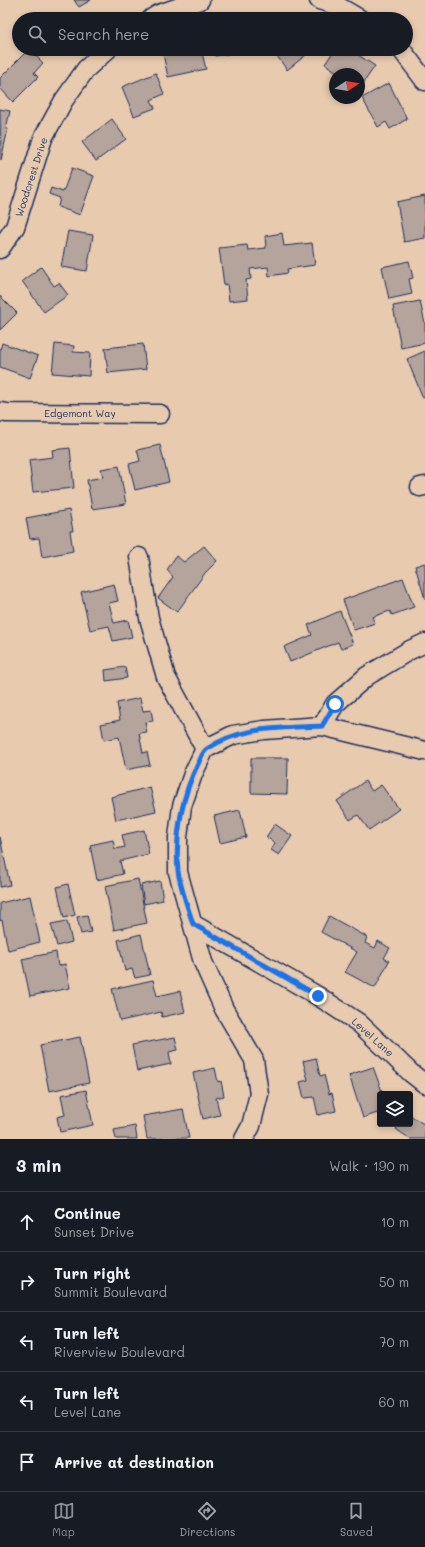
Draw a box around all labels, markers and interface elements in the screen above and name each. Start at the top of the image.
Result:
search box [12,12,413,56]
icon: search [26,23,48,45]
text: Search here [58,24,149,44]
north arrow [329,68,365,104]
street label: Woodcrest Drive [12,135,50,219]
street label: Edgemont Way [44,406,116,420]
route start [326,695,344,713]
route end [309,987,327,1005]
street label: Level Lane [349,1014,397,1060]
map controls [377,1091,413,1127]
button: layers [377,1091,413,1127]
text: 3 min [16,1154,61,1176]
text: Walk · 190 m [329,1157,409,1174]
text: Continue [54,1203,121,1223]
icon: ahead [16,1211,38,1233]
text: 10 m [381,1213,409,1230]
text: Sunset Drive [54,1223,134,1240]
text: Turn right [54,1263,131,1283]
icon: right [16,1271,38,1293]
text: 50 m [379,1273,409,1290]
text: Summit Boulevard [54,1283,167,1300]
text: Turn left [54,1323,119,1343]
icon: left [16,1331,38,1353]
text: 70 m [379,1333,409,1350]
text: Riverview Boulevard [54,1343,185,1360]
text: Turn left [54,1383,119,1403]
icon: left [16,1391,38,1413]
text: 60 m [379,1393,409,1410]
text: Level Lane [54,1403,121,1420]
icon: arrive [16,1451,38,1473]
text: Arrive at destination [54,1452,214,1472]
tab: Map [52,1500,75,1539]
tab: Directions [179,1500,235,1539]
tab: Saved [340,1500,373,1539]

